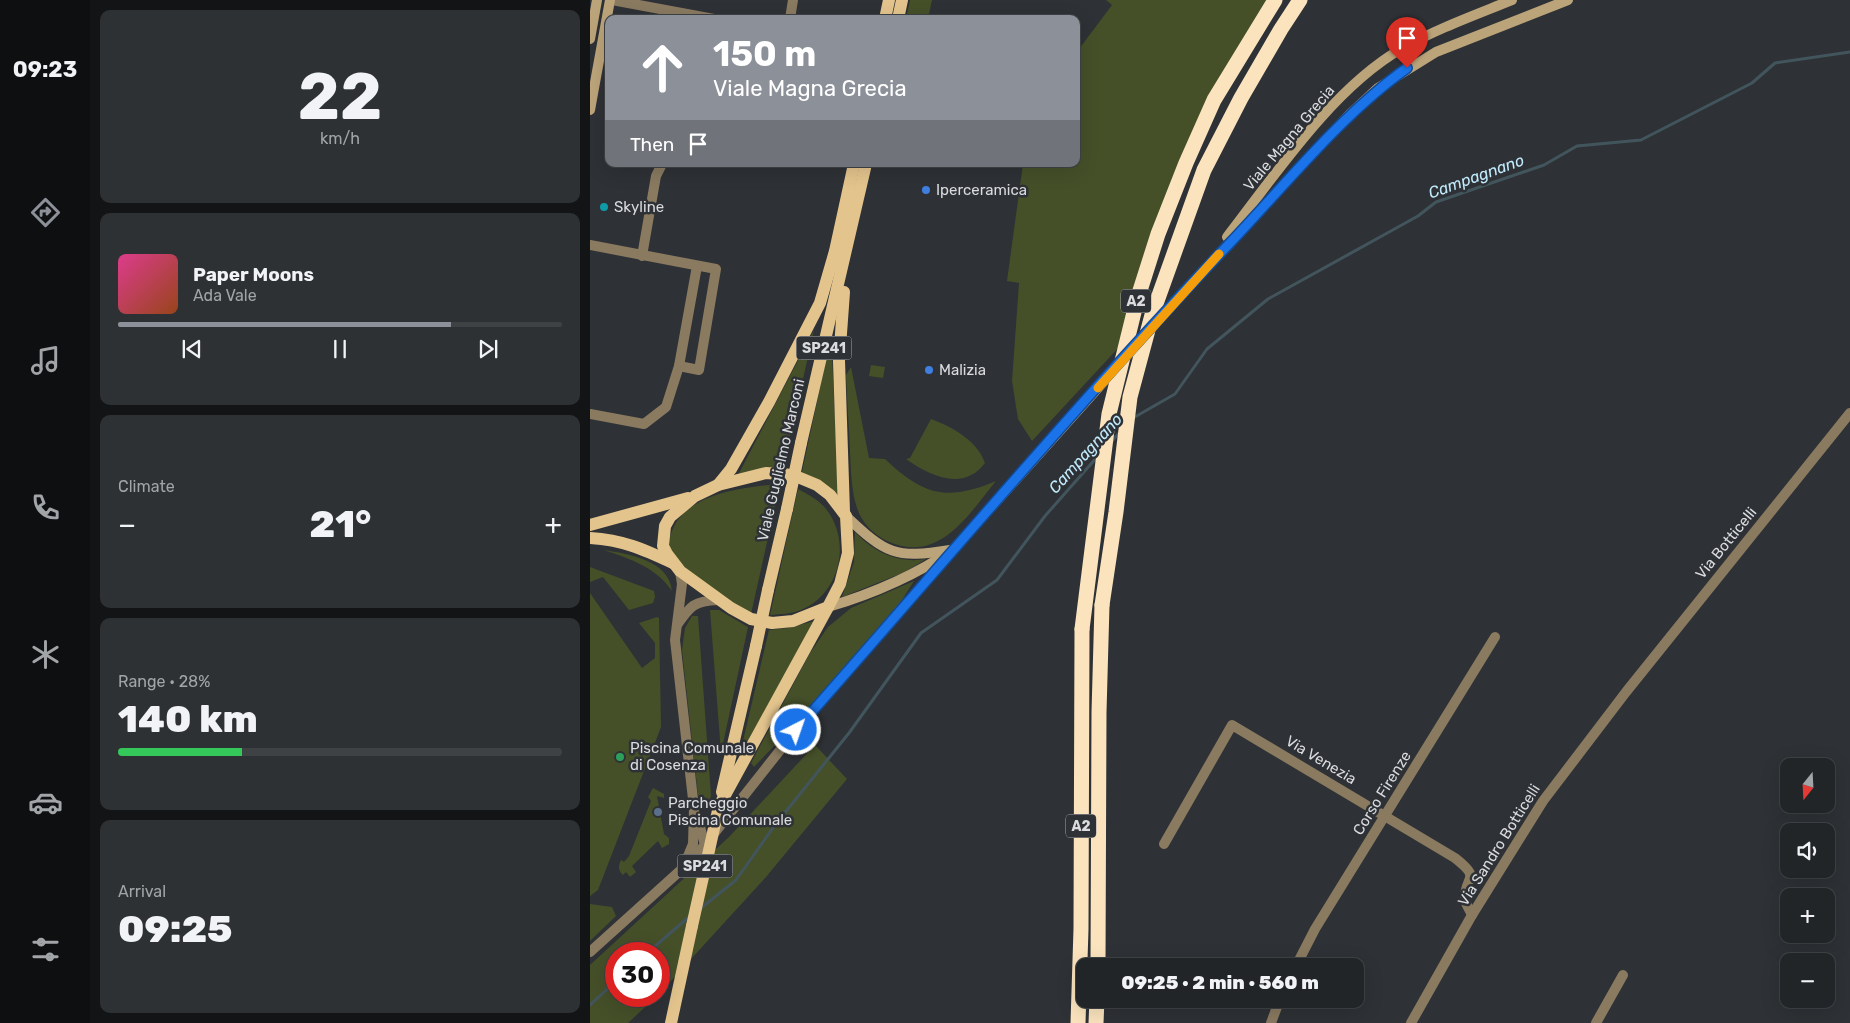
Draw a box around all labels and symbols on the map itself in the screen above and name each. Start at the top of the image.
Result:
pin [1386,17,1428,68]
street label: Viale Magna Grecia [1240,82,1338,194]
water label: Campagnano [1426,150,1527,203]
place label: Iperceramica [936,181,1027,199]
marker: Iperceramica [920,184,932,196]
place label: Skyline [614,198,664,216]
marker: Skyline [598,201,610,213]
road number: A2 [1121,290,1151,312]
road number: SP241 [796,336,852,359]
place label: Malizia [939,361,986,379]
marker: Malizia [923,364,935,376]
street label: Viale Guglielmo Marconi [754,377,808,543]
water label: Campagnano [1045,410,1126,497]
street label: Via Botticelli [1692,504,1760,582]
position arrow [769,703,821,755]
street label: Via Venezia [1282,732,1360,788]
place label: Piscina Comunale di Cosenza [630,739,754,774]
street label: Corso Firenze [1349,748,1415,838]
marker: Piscina Comunale di Cosenza [614,751,626,763]
north arrow [1780,758,1835,812]
street label: Via Sandro Botticelli [1454,781,1544,909]
place label: Parcheggio Piscina Comunale [668,794,792,829]
marker: Parcheggio Piscina Comunale [652,806,664,818]
road number: A2 [1066,814,1096,838]
road number: SP241 [678,854,732,878]
speed limit sign: 30 [605,942,670,1007]

